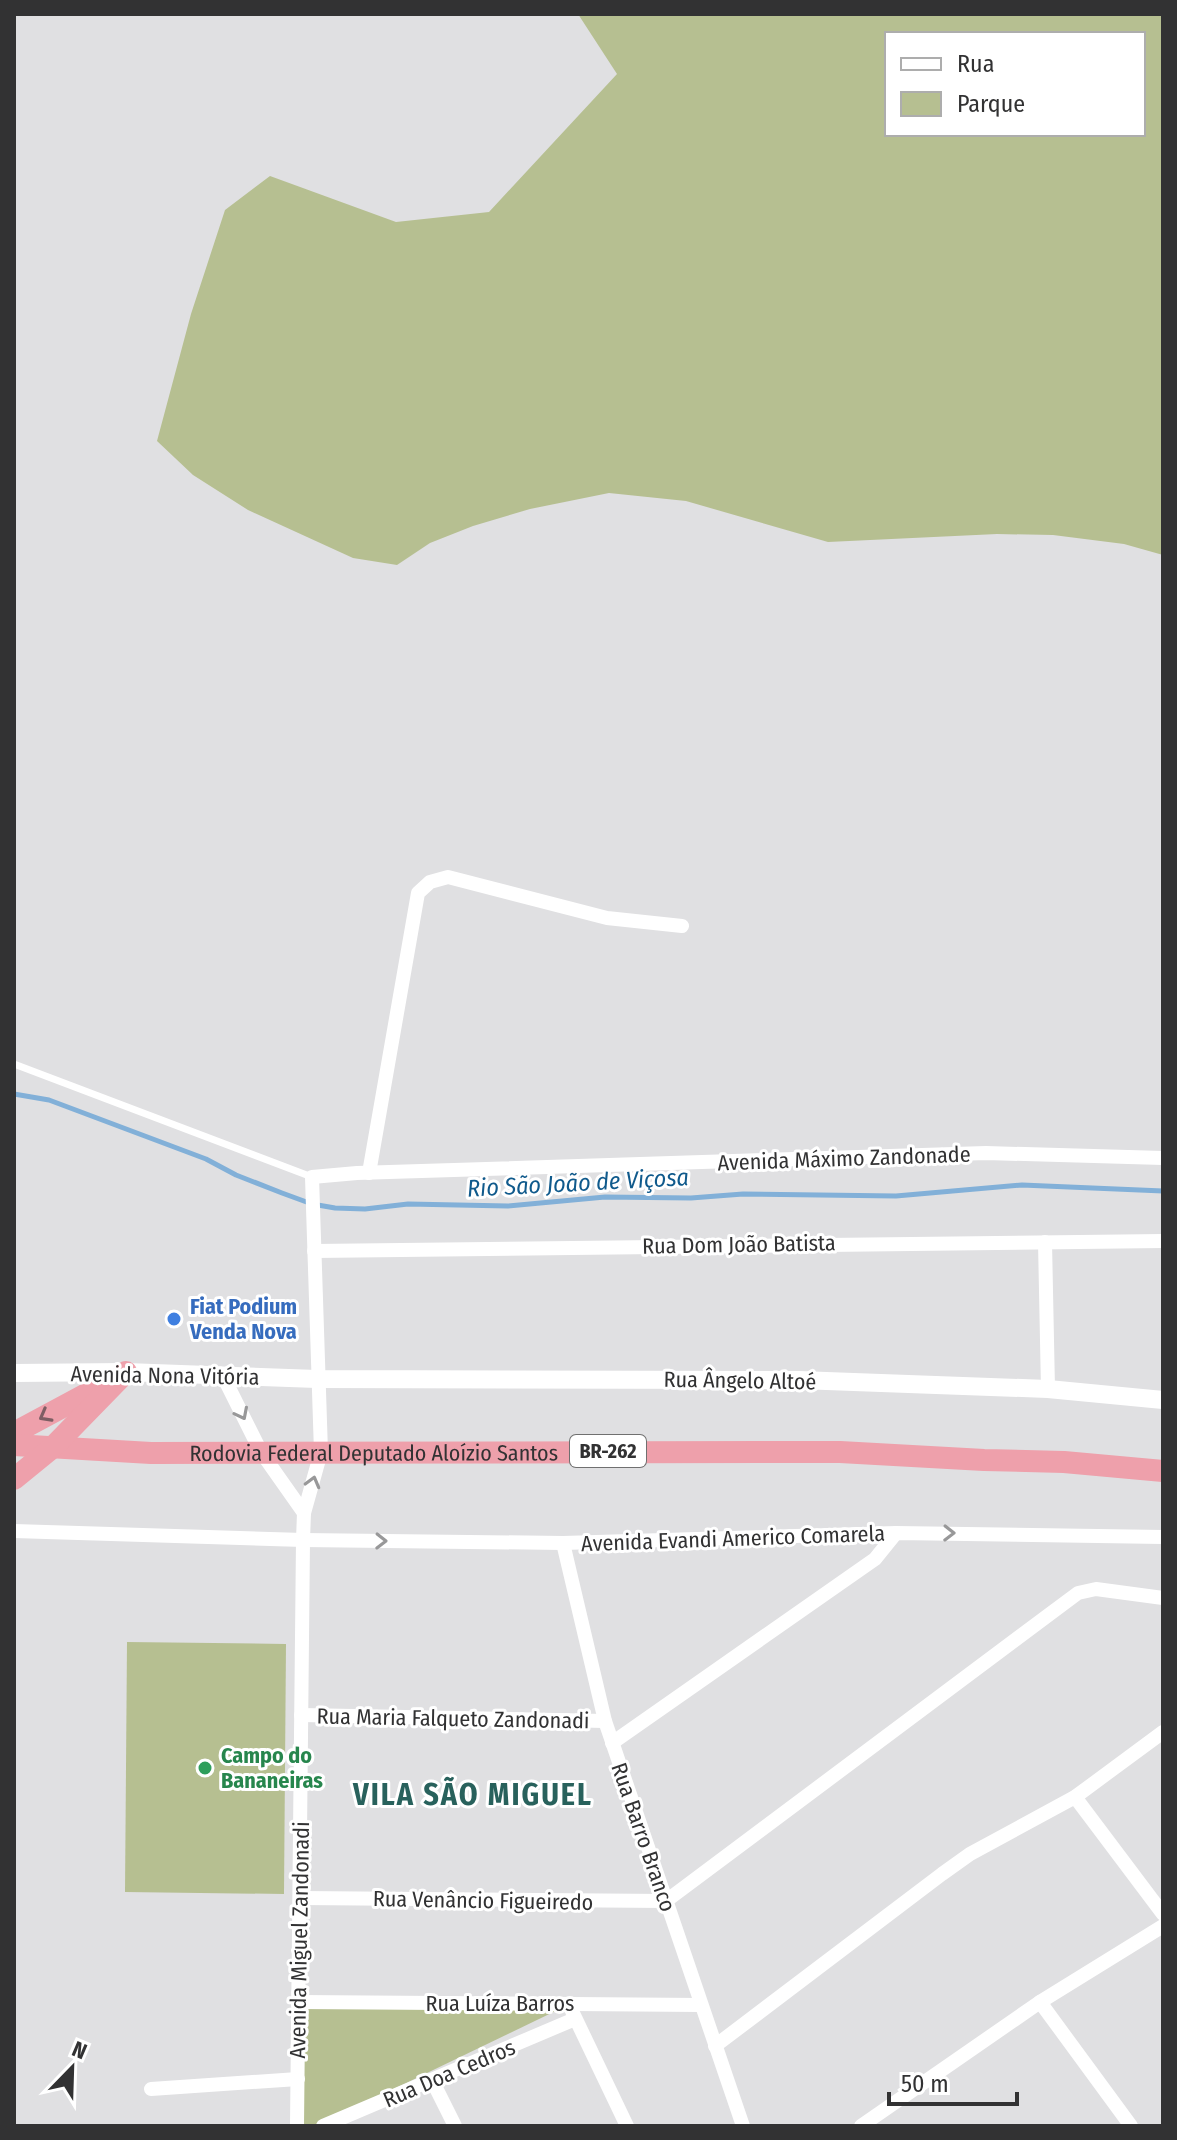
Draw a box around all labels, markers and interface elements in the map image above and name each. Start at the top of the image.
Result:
legend [885,32,1145,136]
text: Rua [957,50,994,78]
text: Parque [957,90,1025,118]
street label: Avenida Máximo Zandonade [717,1141,971,1176]
water label: Rio São João de Viçosa [466,1163,690,1203]
street label: Rua Dom João Batista [642,1229,836,1260]
place label: Fiat Podium Venda Nova [189,1293,297,1345]
marker: Fiat Podium Venda Nova [165,1310,183,1328]
street label: Avenida Nona Vitória [70,1360,260,1391]
street label: Rua Ângelo Altoé [663,1366,817,1395]
one-way arrow [40,1406,54,1422]
one-way arrow [232,1406,247,1421]
road number: BR-262 [570,1435,646,1467]
street label: Rodovia Federal Deputado Aloízio Santos [189,1439,558,1467]
one-way arrow [303,1476,320,1490]
street label: Avenida Evandi Americo Comarela [581,1520,885,1557]
one-way arrow [943,1525,956,1542]
one-way arrow [375,1532,388,1550]
street label: Rua Maria Falqueto Zandonadi [316,1703,590,1734]
place label: Campo do Bananeiras [221,1742,323,1794]
marker: Campo do Bananeiras [196,1759,214,1777]
street label: Rua Barro Branco [605,1759,682,1915]
district label: VILA SÃO MIGUEL [352,1776,593,1813]
street label: Avenida Miguel Zandonadi [284,1821,315,2059]
street label: Rua Venâncio Figueiredo [373,1885,593,1916]
street label: Rua Luíza Barros [426,1990,574,2017]
north arrow [32,2028,112,2108]
street label: Rua Doa Cedros [379,2033,519,2113]
text: N [68,2035,91,2065]
scale bar [889,2056,1017,2106]
text: 50 m [901,2070,949,2098]

